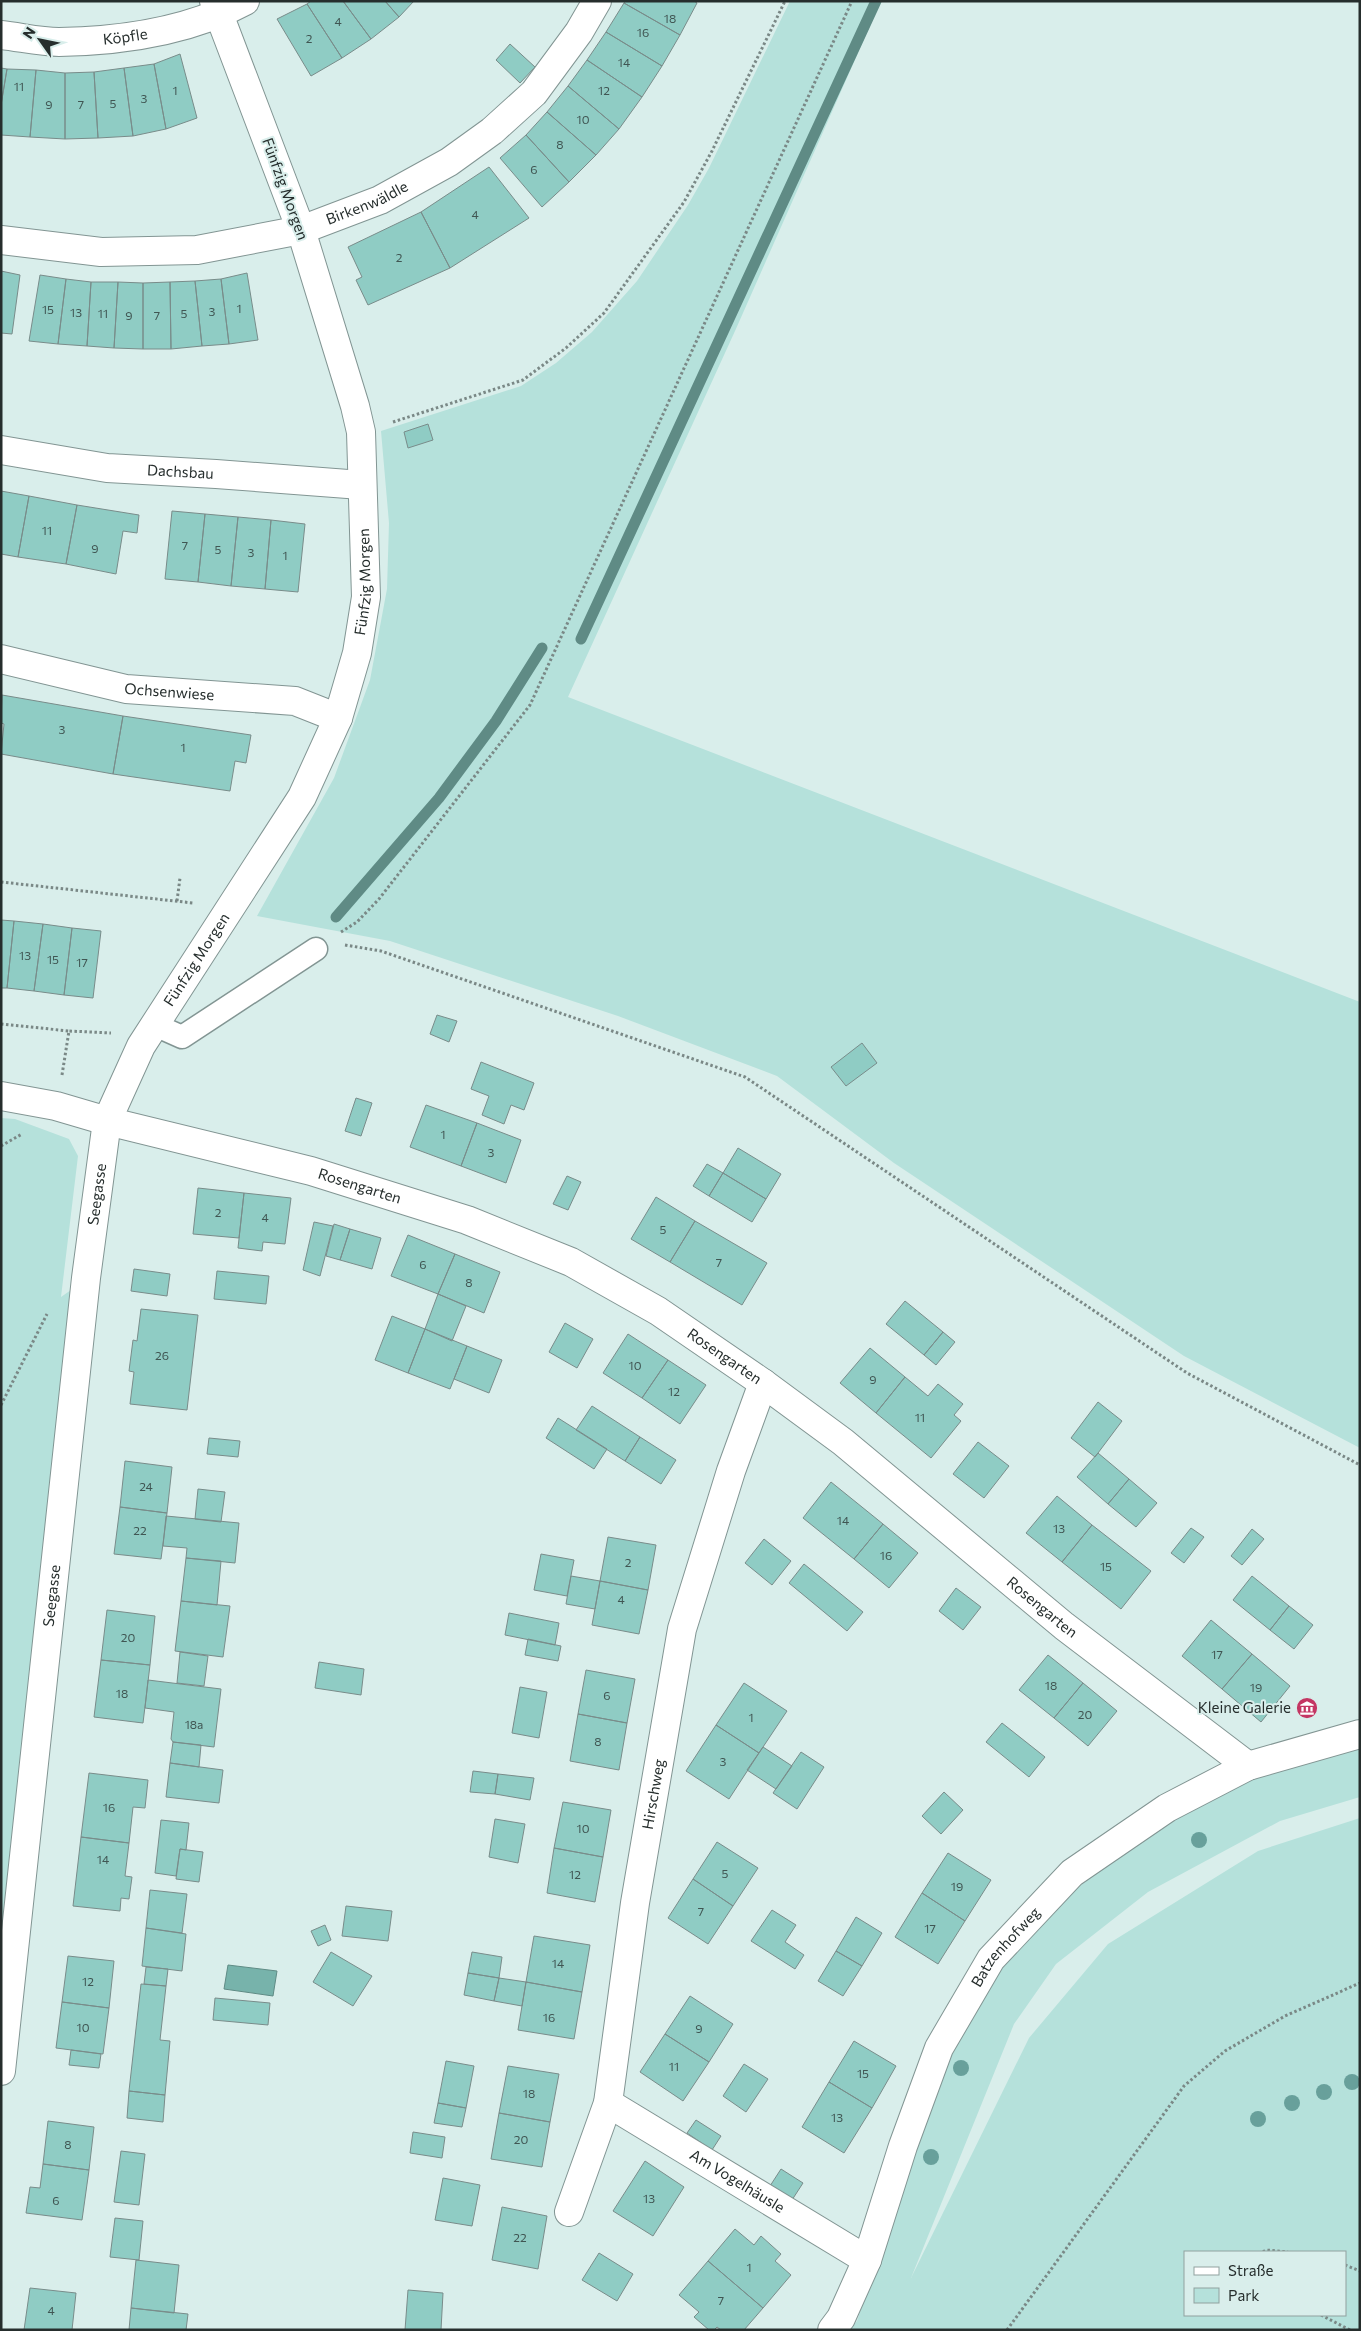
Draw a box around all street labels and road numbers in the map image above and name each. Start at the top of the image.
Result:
street label: Köpfle [102,24,149,48]
street label: Fünfzig Morgen [259,135,313,242]
street label: Birkenwäldle [323,176,411,228]
street label: Dachsbau [147,460,214,482]
street label: Fünfzig Morgen [350,528,374,637]
street label: Ochsenwiese [124,679,215,703]
street label: Fünfzig Morgen [159,909,233,1009]
street label: Seegasse [83,1162,109,1226]
street label: Rosengarten [316,1164,404,1207]
street label: Rosengarten [684,1324,765,1387]
street label: Seegasse [39,1564,63,1627]
street label: Rosengarten [1004,1572,1081,1641]
street label: Hirschweg [638,1757,668,1831]
street label: Batzenhofweg [967,1903,1043,1990]
street label: Am Vogelhäusle [687,2145,788,2216]

